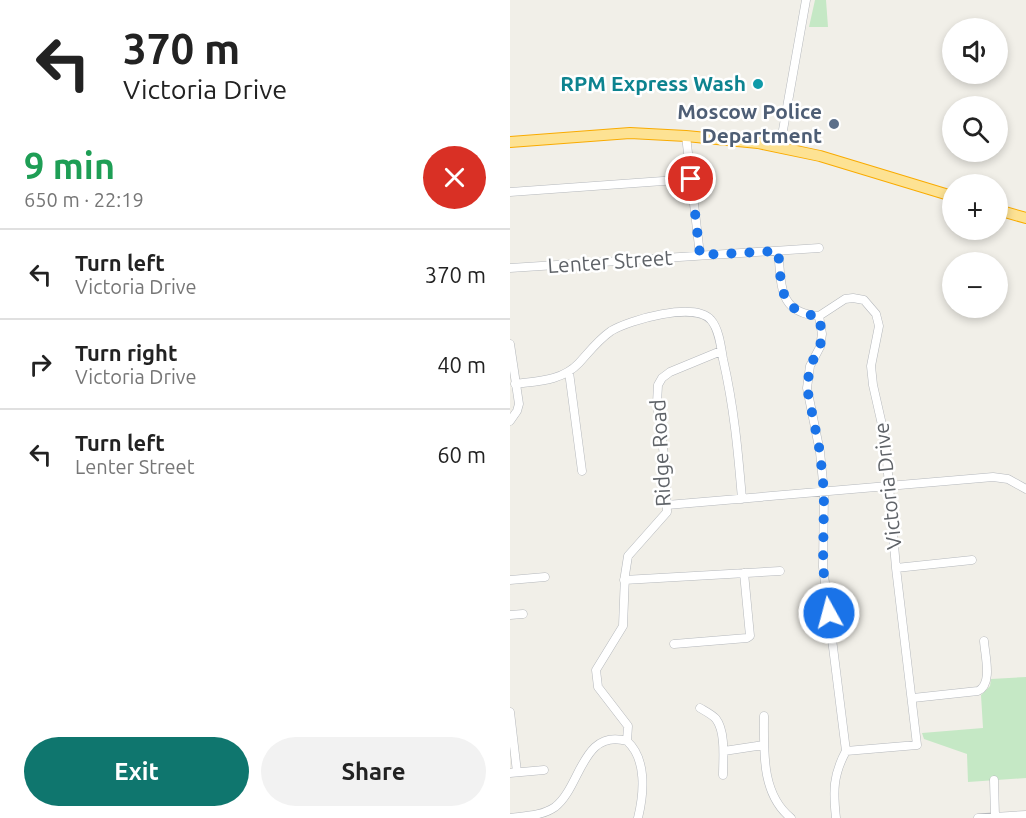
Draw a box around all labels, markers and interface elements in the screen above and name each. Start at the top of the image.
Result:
map controls [942,18,1008,318]
button: sound [942,18,1008,84]
icon: left [24,24,102,102]
text: 370 m [123,25,240,72]
place label: RPM Express Wash [560,71,746,95]
text: Victoria Drive [123,74,287,104]
marker: RPM Express Wash [751,77,765,91]
button: search [942,96,1008,162]
place label: Moscow Police Department [677,99,822,147]
marker: Moscow Police Department [827,117,841,131]
text: 9 min [24,145,115,186]
button: close [423,146,486,209]
pin [665,153,716,204]
icon: arrive [674,162,707,195]
button: + [942,174,1008,240]
text: 650 m · 22:19 [24,188,144,211]
street label: Lenter Street [547,245,673,277]
text: Turn left [75,250,165,275]
button: − [942,252,1008,318]
icon: left [24,258,57,291]
text: 370 m [425,262,486,287]
text: Victoria Drive [75,275,197,298]
text: Turn right [75,340,177,365]
icon: right [24,348,57,381]
text: 40 m [437,352,486,377]
text: Victoria Drive [75,365,197,388]
street label: Ridge Road [645,399,675,507]
street label: Victoria Drive [868,421,906,551]
text: Turn left [75,430,165,455]
icon: left [24,438,57,471]
text: 60 m [437,442,486,467]
text: Lenter Street [75,455,195,478]
position arrow [797,581,861,645]
button: Exit [24,737,249,806]
button: Share [261,737,486,806]

